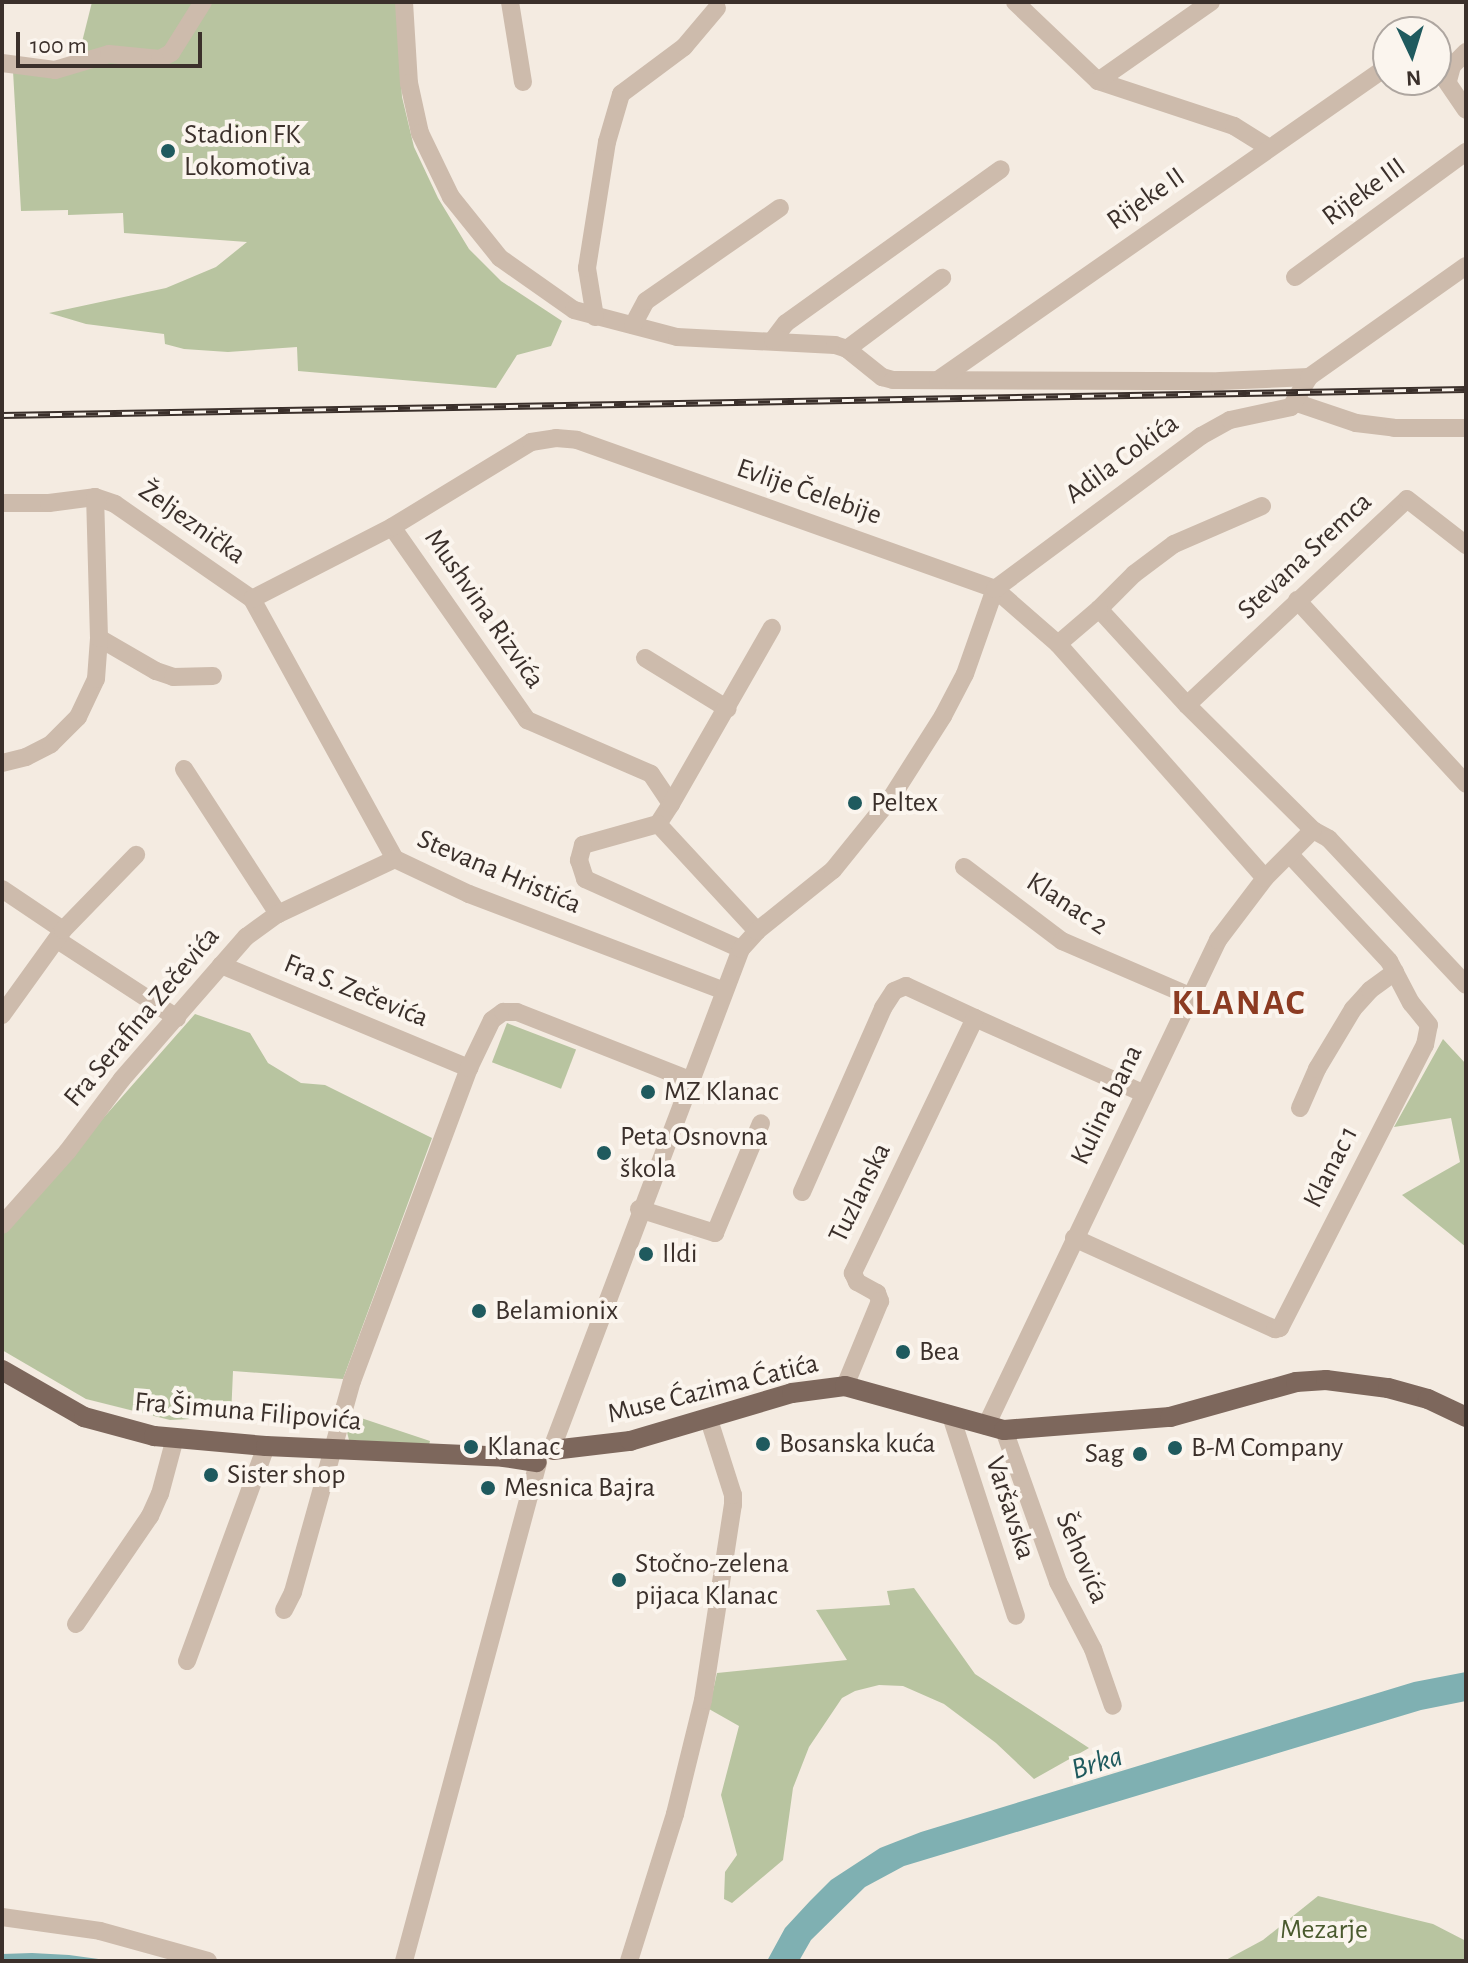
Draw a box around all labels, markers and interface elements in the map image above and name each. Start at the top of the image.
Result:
scale bar [20,16,206,66]
north arrow [1372,16,1452,96]
text: 100 m [30,34,87,58]
text: N [1405,66,1422,89]
place label: Stadion FK Lokomotiva [184,118,311,184]
marker: Stadion FK Lokomotiva [159,142,177,160]
street label: Rijeke III [1316,150,1412,234]
street label: Rijeke II [1101,160,1191,238]
street label: Adila Cokića [1059,407,1185,511]
street label: Evlije Čelebije [732,451,886,533]
street label: Željeznička [132,474,252,572]
street label: Stevana Sremca [1231,485,1379,627]
street label: Mushvina Rizvića [417,523,551,695]
place label: Peltex [871,786,938,820]
marker: Peltex [846,794,864,812]
street label: Stevana Hristića [412,822,586,922]
street label: Klanac 2 [1020,865,1114,943]
street label: Fra Serafina Zečevića [57,920,227,1114]
street label: Fra S. Zečevića [279,947,433,1035]
district label: KLANAC [1172,982,1306,1026]
street label: Kulina bana [1064,1040,1150,1170]
place label: MZ Klanac [664,1075,779,1109]
marker: MZ Klanac [639,1083,657,1101]
place label: Peta Osnovna škola [620,1120,768,1186]
street label: Klanac 1 [1296,1120,1366,1214]
street label: Tuzlanska [821,1138,899,1248]
marker: Peta Osnovna škola [595,1144,613,1162]
place label: Ildi [662,1237,698,1271]
marker: Ildi [637,1245,655,1263]
place label: Belamionix [495,1294,618,1328]
marker: Belamionix [470,1302,488,1320]
place label: Bea [919,1335,960,1369]
marker: Bea [894,1343,912,1361]
street label: Muse Ćazima Ćatića [604,1347,822,1431]
street label: Fra Šimuna Filipovića [133,1385,363,1439]
place label: Bosanska kuća [779,1427,936,1461]
place label: Klanac [487,1430,560,1464]
place label: B-M Company [1191,1431,1343,1465]
marker: Bosanska kuća [754,1435,772,1453]
place label: Sag [1085,1437,1124,1471]
marker: Klanac [462,1438,480,1456]
marker: B-M Company [1166,1439,1184,1457]
marker: Sag [1131,1445,1149,1463]
street label: Varšavska [978,1452,1042,1564]
place label: Sister shop [227,1458,345,1492]
marker: Sister shop [202,1466,220,1484]
place label: Mesnica Bajra [504,1471,655,1505]
marker: Mesnica Bajra [479,1479,497,1497]
street label: Šehovića [1048,1507,1116,1609]
place label: Stočno-zelena pijaca Klanac [635,1547,789,1613]
marker: Stočno-zelena pijaca Klanac [610,1571,628,1589]
water label: Brka [1067,1738,1127,1788]
park label: Mezarje [1280,1913,1368,1947]

